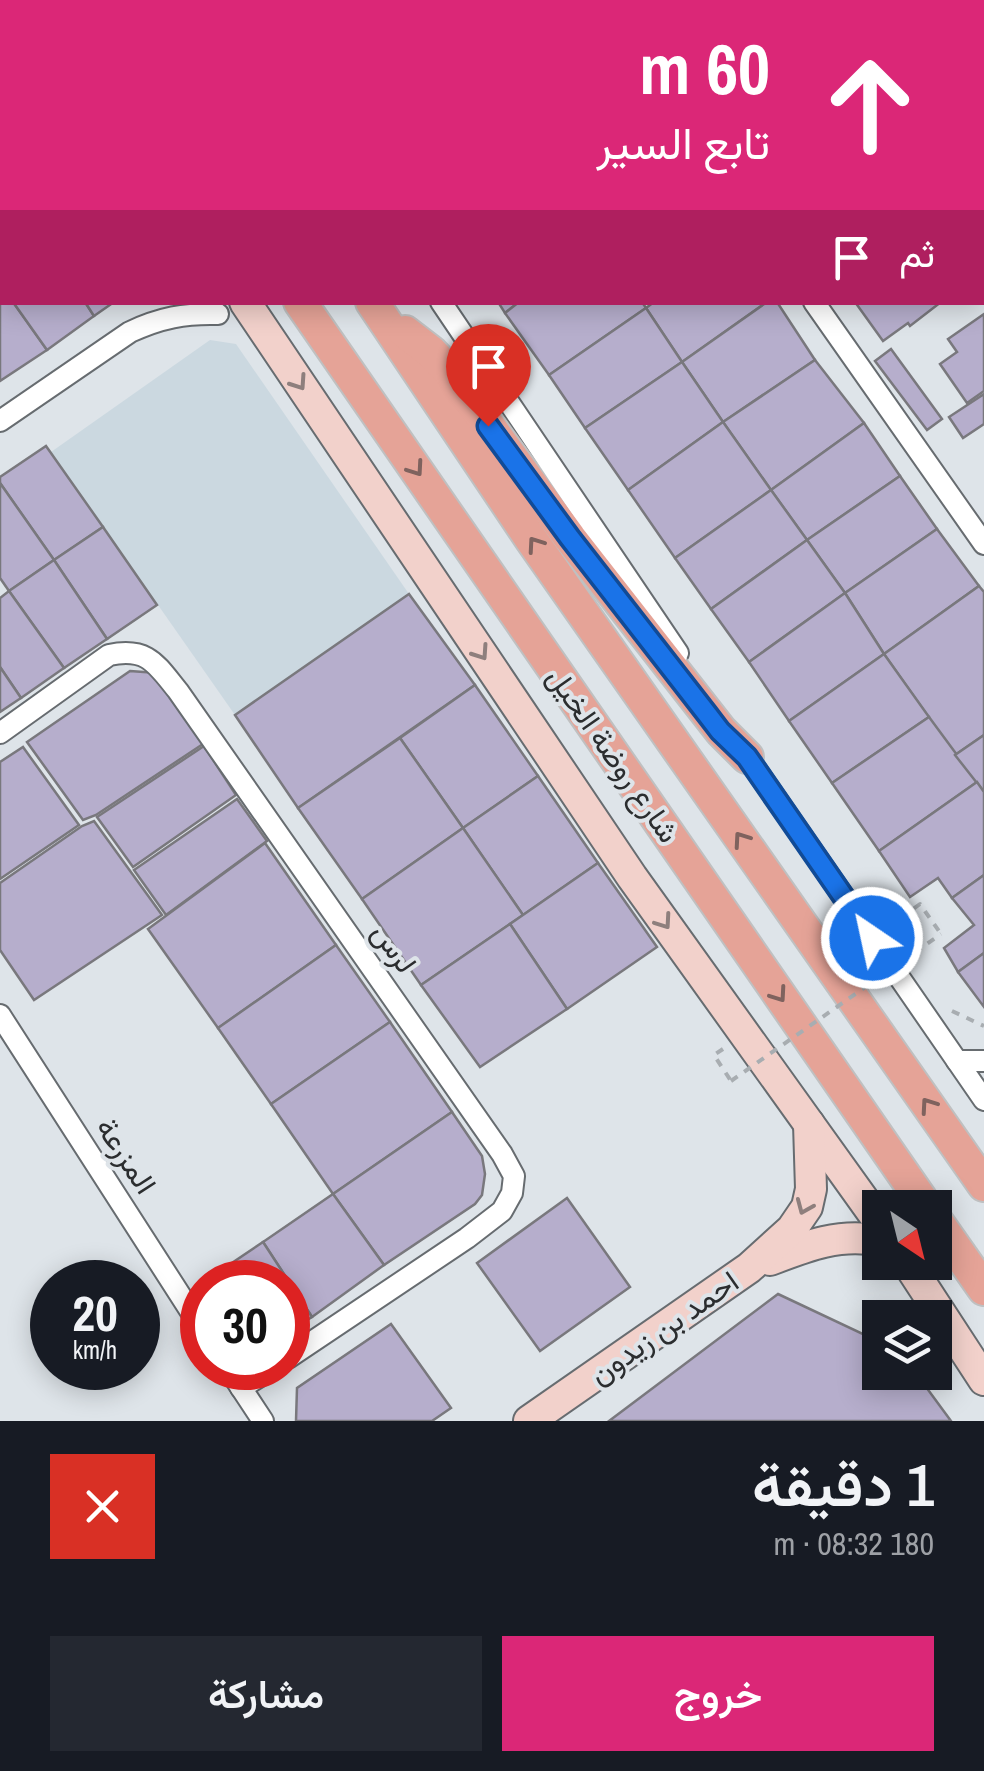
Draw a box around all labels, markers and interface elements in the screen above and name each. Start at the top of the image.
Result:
text: 60 m [639,22,770,116]
icon: ahead [805,40,935,170]
text: تابع السير [596,112,770,173]
text: ثم [899,228,935,279]
icon: arrive [824,230,879,285]
pin [446,324,531,427]
icon: arrive [461,339,516,394]
one-way arrow [287,373,306,391]
one-way arrow [403,458,422,476]
one-way arrow [529,537,547,555]
one-way arrow [469,641,487,660]
street label: شارع روضة الخيل [538,659,689,851]
one-way arrow [735,831,753,850]
position arrow [820,886,924,990]
one-way arrow [652,911,669,929]
street label: لرس [363,914,427,981]
one-way arrow [767,984,785,1003]
one-way arrow [922,1097,940,1116]
street label: المزرعة [87,1110,166,1201]
north arrow [862,1190,952,1280]
map controls [862,1190,952,1390]
one-way arrow [796,1197,816,1215]
speed limit sign: 30 [180,1260,310,1390]
street label: احمد بن زيدون [581,1261,746,1393]
text: 20 [72,1279,118,1347]
button: layers [862,1300,952,1390]
text: km/h [73,1333,117,1367]
text: 1 دقيقة [752,1444,934,1525]
button: close [50,1454,155,1559]
text: 180 m · 08:32 [774,1522,934,1565]
button: مشاركة [50,1636,482,1751]
button: خروج [502,1636,934,1751]

